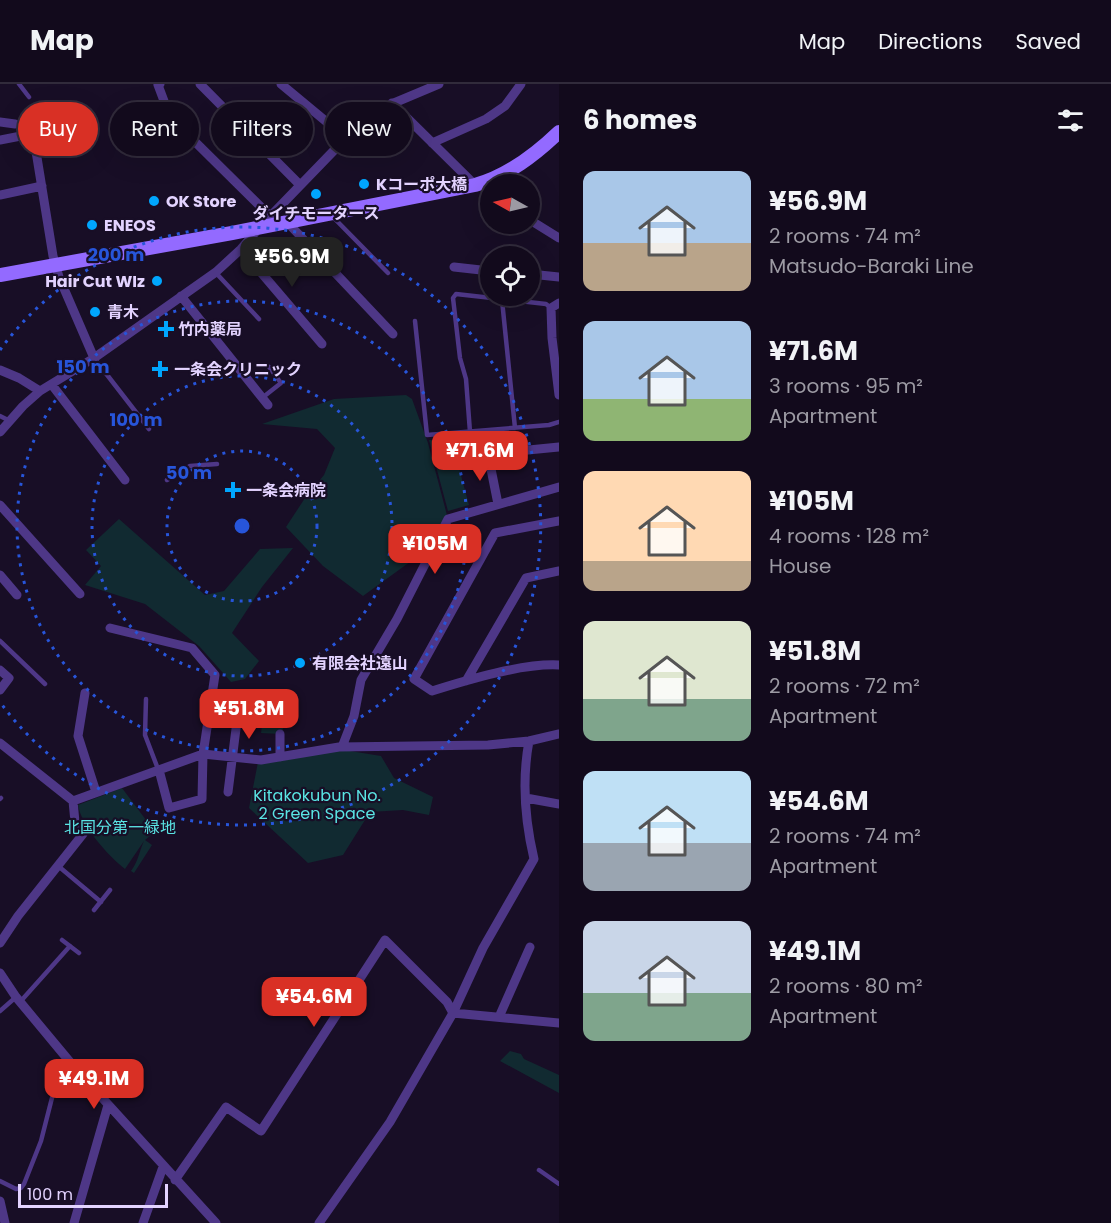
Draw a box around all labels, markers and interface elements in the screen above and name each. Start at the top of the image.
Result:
text: Map [30,21,94,60]
text: Map [799,27,845,56]
text: Directions [878,27,982,56]
text: Saved [1015,27,1081,56]
chip: Buy [18,102,98,156]
chip: Rent [110,102,199,156]
chip: Filters [211,102,313,156]
chip: New [325,102,412,156]
text: 6 homes [583,102,697,138]
icon: filters [1054,104,1087,137]
place label: Kコーポ大橋 [376,173,467,196]
north arrow [480,174,540,234]
map controls [480,174,540,306]
marker: Kコーポ大橋 [357,177,371,191]
text: ¥56.9M [769,183,867,219]
marker: ダイチモータース [309,187,323,201]
place label: OK Store [166,190,236,213]
marker: OK Store [147,194,161,208]
icon: home [631,195,703,267]
place label: ダイチモータース [252,202,380,225]
place label: ENEOS [104,214,156,237]
marker: ENEOS [85,218,99,232]
text: 2 rooms · 74 m² [769,222,921,250]
pin: ¥56.9M [243,237,341,288]
text: 200 m [88,242,144,267]
text: ¥56.9M [254,242,330,270]
button: locate [480,246,540,306]
text: Matsudo-Baraki Line [769,252,974,280]
place label: Hair Cut WIz [45,270,145,293]
marker: Hair Cut WIz [150,274,164,288]
place label: 青木 [107,301,139,324]
marker: 青木 [88,305,102,319]
place label: 竹内薬局 [178,318,242,341]
marker: 竹内薬局 [159,322,173,336]
text: ¥71.6M [769,333,858,369]
icon: home [631,345,703,417]
text: 150 m [56,354,110,379]
place label: 一条会クリニック [174,358,302,381]
marker: 一条会クリニック [151,360,169,378]
text: 3 rooms · 95 m² [769,372,923,400]
text: Apartment [769,402,877,430]
text: 100 m [109,407,163,432]
pin: ¥71.6M [431,431,529,482]
text: ¥71.6M [446,436,514,464]
text: 50 m [166,460,212,485]
place label: 一条会病院 [246,479,326,502]
marker: 一条会病院 [224,481,242,499]
text: ¥105M [769,483,854,519]
icon: home [631,495,703,567]
centre of rings [232,516,252,536]
text: 4 rooms · 128 m² [769,522,929,550]
pin: ¥105M [393,524,477,575]
text: ¥105M [402,529,468,557]
text: House [769,552,831,580]
text: ¥51.8M [769,633,861,669]
icon: home [631,645,703,717]
place label: 有限会社遠山 [312,652,408,675]
marker: 有限会社遠山 [293,656,307,670]
text: 2 rooms · 72 m² [769,672,920,700]
pin: ¥51.8M [200,689,298,740]
text: ¥51.8M [214,694,284,722]
text: Apartment [769,702,877,730]
text: ¥54.6M [769,783,869,819]
park label: Kitakokubun No. 2 Green Space [253,784,381,825]
icon: home [631,795,703,867]
park label: 北国分第一緑地 [64,816,176,839]
text: 2 rooms · 74 m² [769,822,921,850]
text: Apartment [769,852,877,880]
text: ¥49.1M [769,933,861,969]
icon: home [631,945,703,1017]
text: 2 rooms · 80 m² [769,972,923,1000]
pin: ¥54.6M [265,977,363,1028]
text: ¥54.6M [276,982,352,1010]
text: Apartment [769,1002,877,1030]
pin: ¥49.1M [45,1059,143,1110]
text: ¥49.1M [59,1064,129,1092]
scale bar [18,1181,168,1208]
text: 100 m [27,1183,73,1206]

